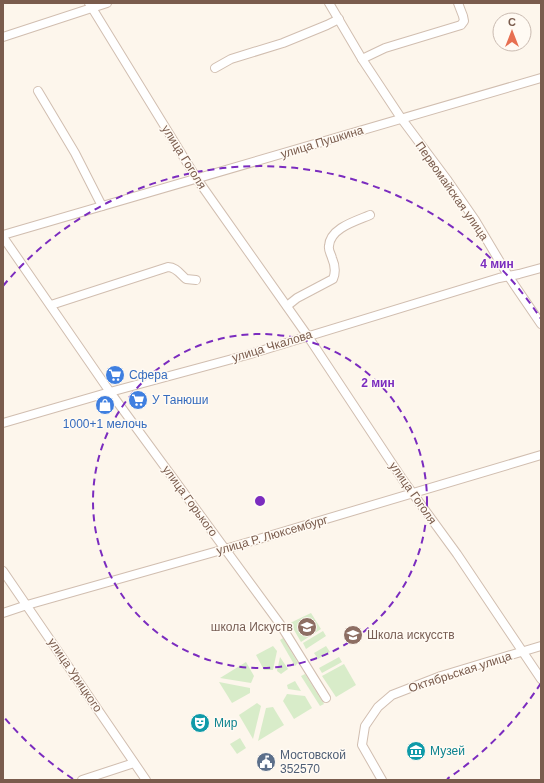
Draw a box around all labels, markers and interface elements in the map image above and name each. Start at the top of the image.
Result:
north arrow [492,12,532,52]
text: С [508,16,516,28]
street label: улица Гоголя [159,122,209,192]
street label: улица Пушкина [279,123,365,161]
street label: Первомайская улица [413,139,492,243]
text: 4 мин [480,257,514,271]
street label: улица Чкалова [230,327,314,365]
supermarket icon: Сфера [104,364,126,386]
place label: Сфера [129,368,168,382]
text: 2 мин [361,376,395,390]
supermarket icon: У Танюши [127,389,149,411]
place label: У Танюши [152,393,208,407]
shop icon: 1000+1 мелочь [94,394,116,416]
place label: 1000+1 мелочь [63,417,147,431]
street label: улица Гоголя [386,459,440,527]
street label: улица Горького [160,463,221,540]
centre of rings [253,494,267,508]
street label: улица Р. Люксембург [215,512,330,558]
school or university icon: школа Искуств [296,616,318,638]
place label: школа Искуств [211,620,293,634]
school or university icon: Школа искусств [342,624,364,646]
place label: Школа искусств [367,628,455,642]
street label: улица Урицкого [45,635,105,715]
street label: Октябрьская улица [407,649,514,695]
theatre icon: Мир [189,712,211,734]
place label: Мир [214,716,238,730]
museum icon: Музей [405,740,427,762]
place label: Музей [430,744,465,758]
place label: Мостовской 352570 [280,748,346,776]
public building icon: Мостовской 352570 [255,751,277,773]

